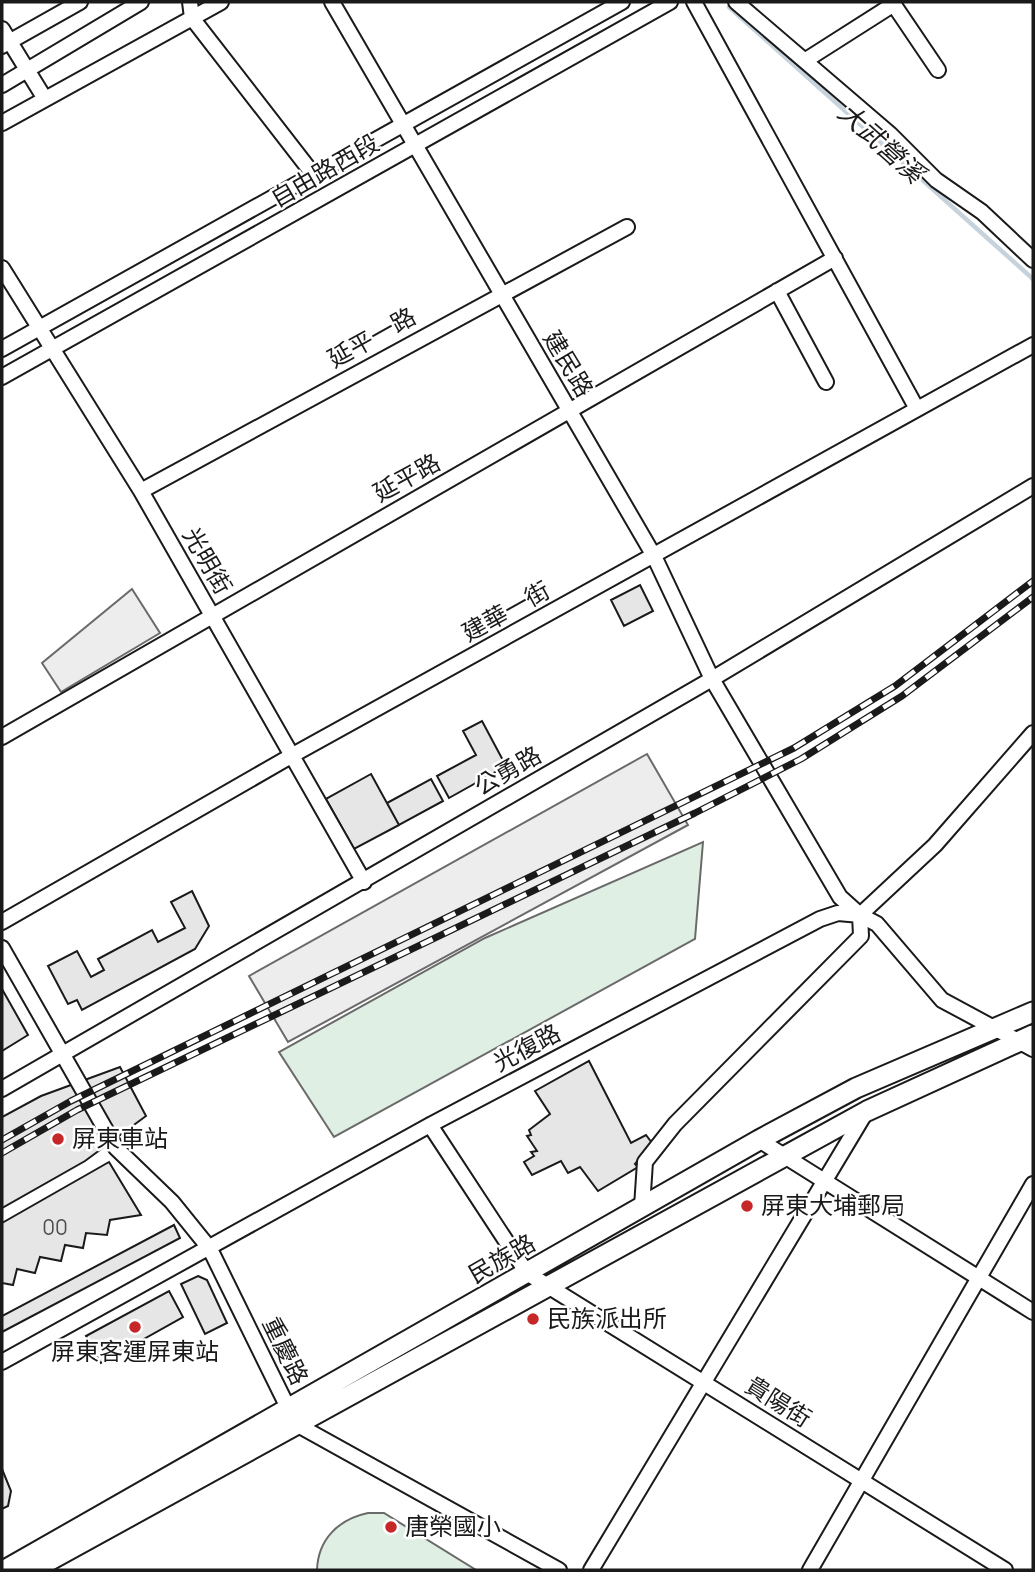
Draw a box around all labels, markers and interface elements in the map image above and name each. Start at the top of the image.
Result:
water label: 大武營溪 [831,94,935,193]
street label: 自由路西段 [264,125,384,214]
street label: 延平一路 [321,299,421,374]
street label: 建民路 [537,324,602,403]
street label: 延平路 [367,445,446,509]
street label: 光明街 [176,521,241,600]
street label: 建華一街 [455,573,555,648]
street label: 公勇路 [468,737,547,802]
street label: 光復路 [487,1015,566,1078]
place label: 屏東車站 [72,1121,168,1154]
marker: 屏東車站 [50,1131,66,1147]
place label: 屏東大埔郵局 [761,1188,905,1221]
marker: 屏東大埔郵局 [739,1198,755,1214]
house number: 00 [42,1213,68,1241]
street label: 民族路 [462,1225,541,1290]
place label: 民族派出所 [547,1301,667,1334]
street label: 重慶路 [256,1311,317,1390]
marker: 民族派出所 [525,1311,541,1327]
marker: 屏東客運屏東站 [127,1319,143,1335]
place label: 屏東客運屏東站 [51,1334,219,1367]
street label: 貴陽街 [740,1368,818,1434]
place label: 唐榮國小 [405,1509,501,1542]
marker: 唐榮國小 [383,1519,399,1535]

